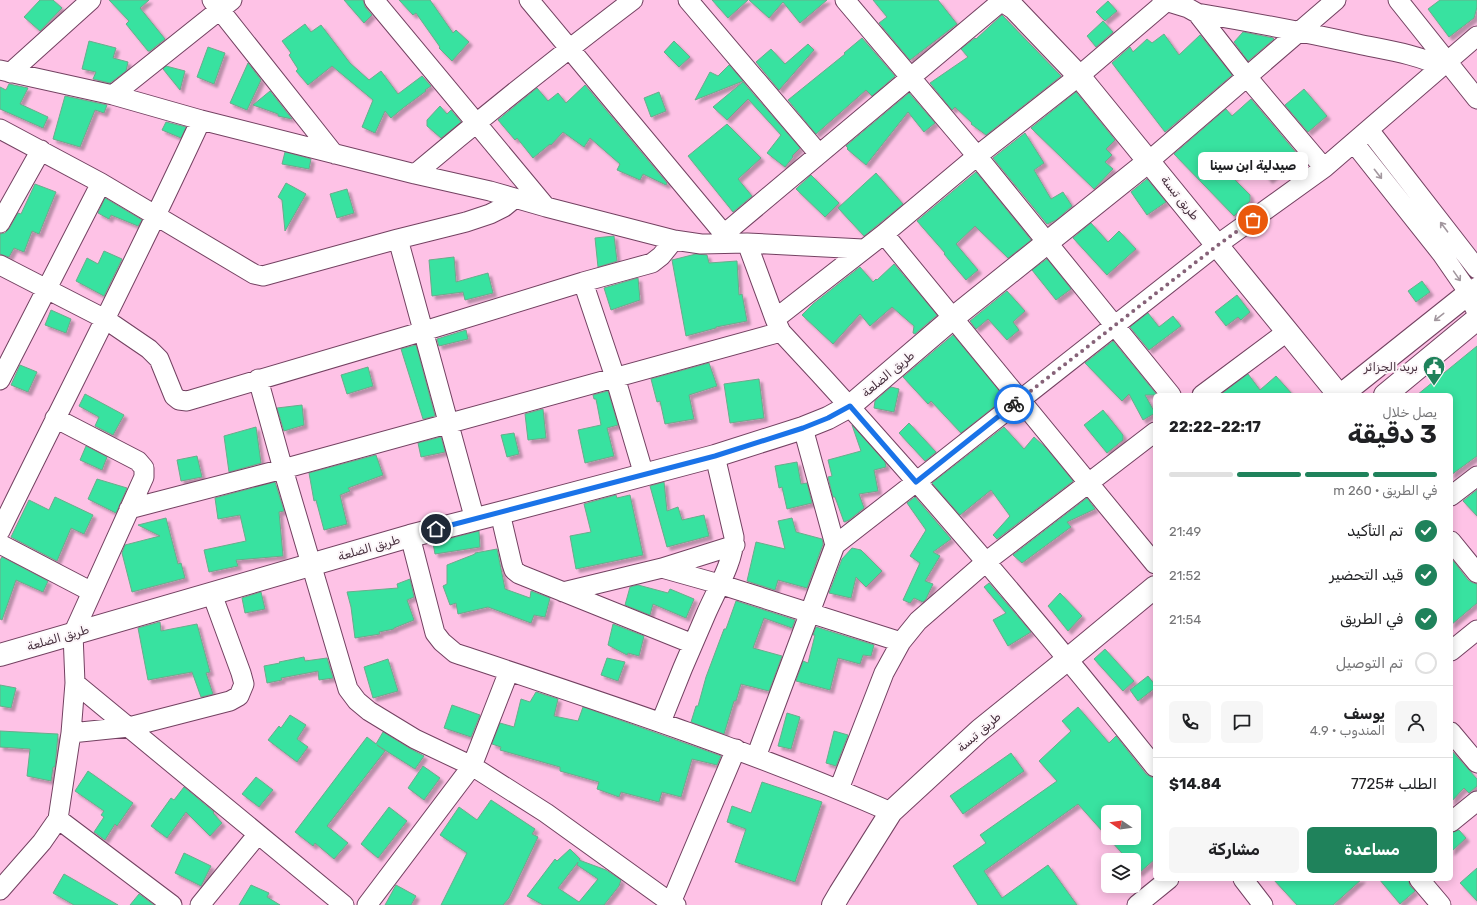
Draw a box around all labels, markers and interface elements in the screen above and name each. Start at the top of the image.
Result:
callout: صيدلية ابن سينا [1198,152,1308,180]
text: صيدلية ابن سينا [1210,158,1296,173]
one-way arrow [1374,168,1382,179]
street label: طريق تبسة [1157,173,1202,224]
pin [1236,203,1270,237]
icon: bag [1242,209,1264,231]
one-way arrow [1440,222,1448,233]
one-way arrow [1453,271,1461,282]
one-way arrow [1433,313,1444,322]
street label: طريق الضلعة [859,348,918,401]
public building icon: بريد الجزائر [1421,354,1447,387]
place label: بريد الجزائر [1363,360,1418,375]
courier [994,384,1034,424]
icon: bike [1003,393,1025,415]
text: يصل خلال [1383,405,1437,420]
text: 22:17–22:22 [1169,418,1261,436]
text: 3 دقيقة [1348,419,1437,450]
text: في الطريق · 260 m [1333,483,1437,498]
pin [419,512,453,546]
icon: home [425,518,447,540]
icon: check [1415,520,1437,542]
text: تم التأكيد [1347,522,1403,540]
text: 21:49 [1169,524,1201,539]
street label: طريق الضلعة [336,532,402,565]
icon: check [1415,564,1437,586]
text: قيد التحضير [1330,566,1403,584]
text: 21:52 [1169,568,1201,583]
icon: check [1415,608,1437,630]
text: في الطريق [1340,610,1403,628]
text: 21:54 [1169,612,1201,627]
street label: طريق الضلعة [25,622,91,655]
text: تم التوصيل [1336,654,1403,672]
button: phone [1169,701,1211,743]
button: chat [1221,701,1263,743]
button: person [1395,701,1437,743]
text: يوسف [1343,705,1385,723]
street label: طريق تبسة [954,709,1004,755]
text: المندوب · 4.9 [1310,723,1385,738]
text: $14.84 [1169,775,1221,793]
text: الطلب #7725 [1351,775,1437,793]
north arrow [1101,805,1141,845]
map controls [1101,805,1141,893]
button: مشاركة [1169,827,1299,873]
button: مساعدة [1307,827,1437,873]
button: layers [1101,853,1141,893]

